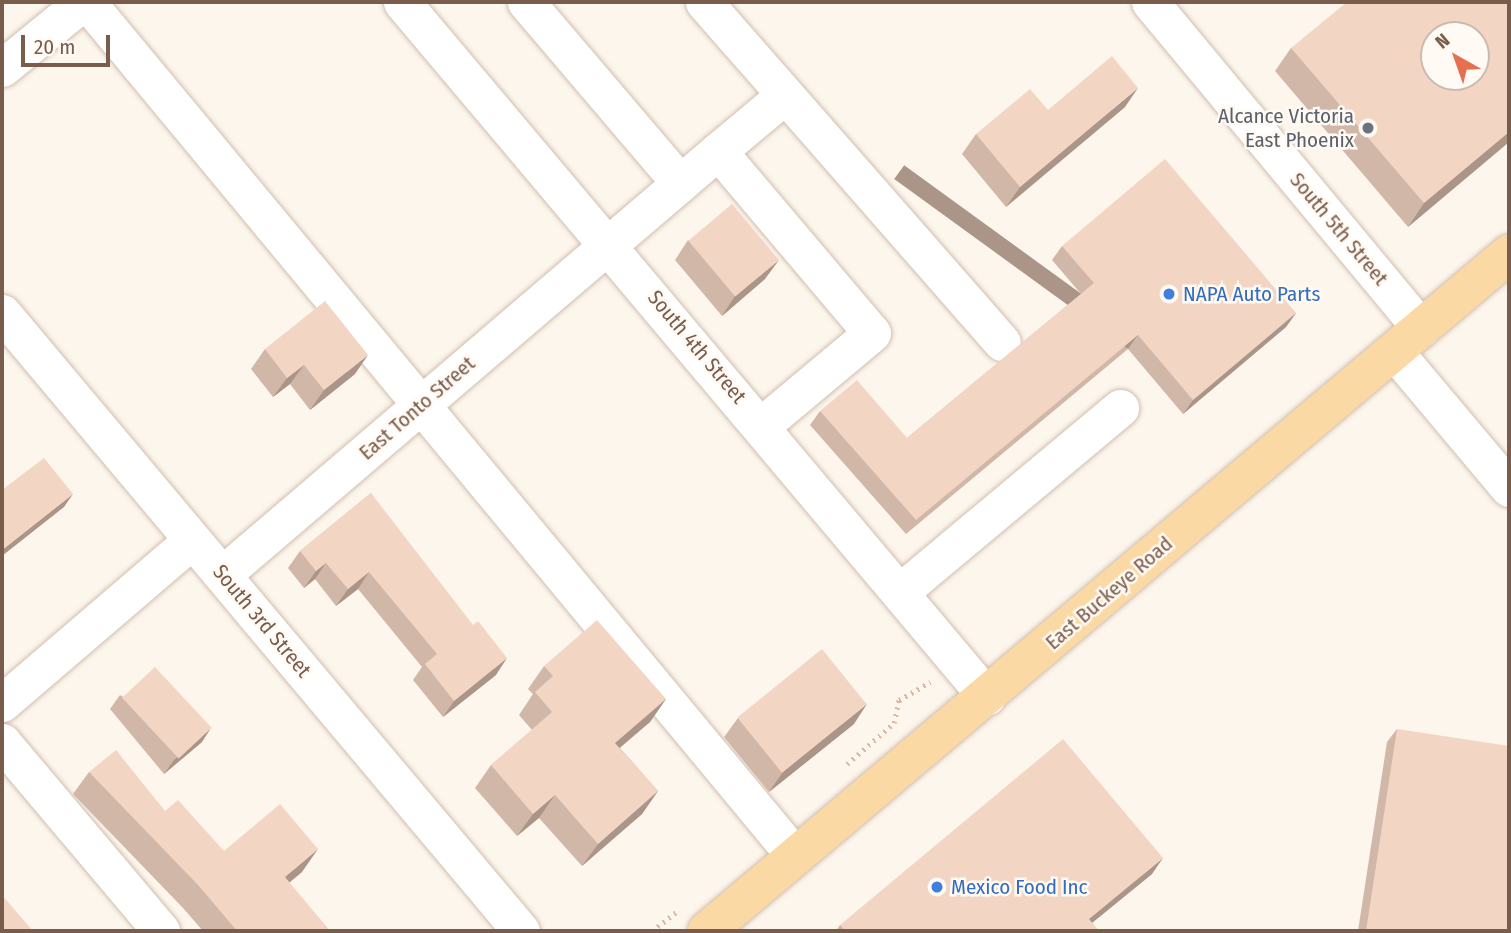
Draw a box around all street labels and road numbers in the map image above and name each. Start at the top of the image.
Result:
street label: South 5th Street [1285,168,1393,290]
street label: South 4th Street [642,285,752,409]
street label: East Tonto Street [354,351,480,465]
street label: East Buckeye Road [1040,531,1178,655]
street label: South 3rd Street [208,560,316,682]

